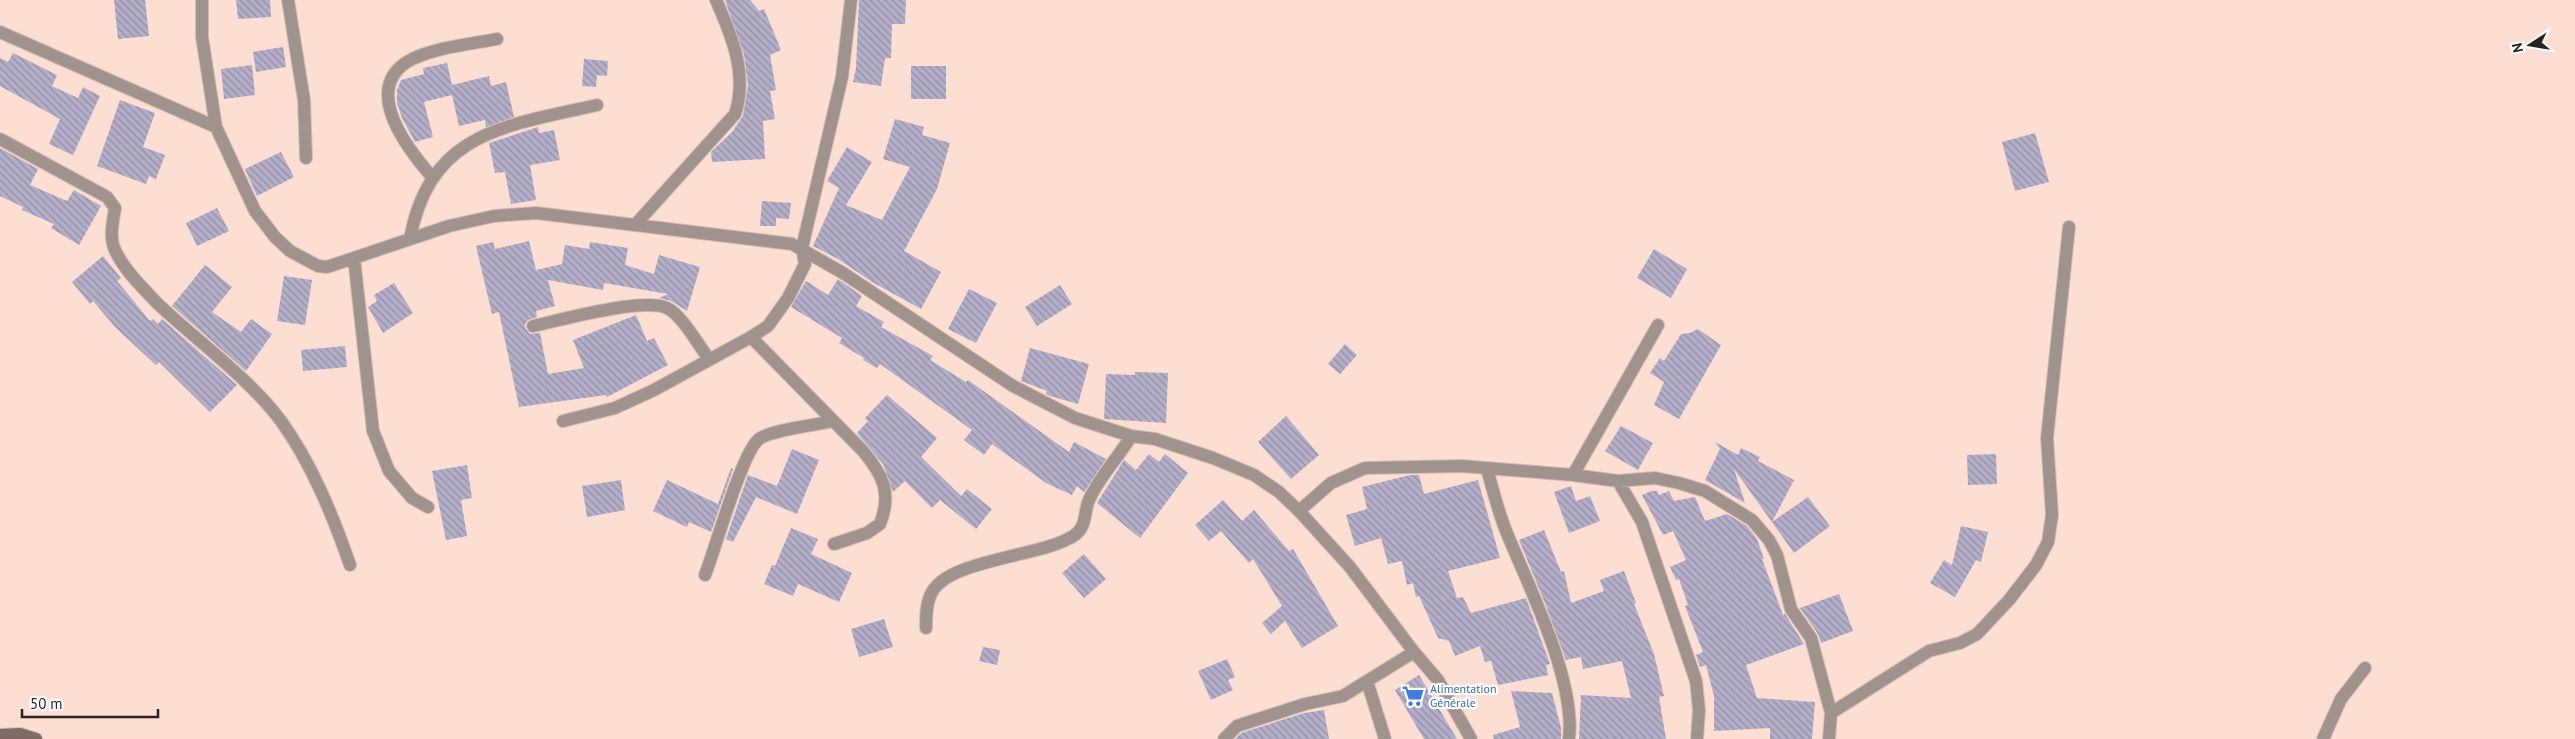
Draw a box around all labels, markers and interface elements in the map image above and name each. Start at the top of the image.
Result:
north arrow [2505,20,2555,70]
text: N [2508,41,2527,54]
place label: Alimentation Générale [1430,681,1496,710]
supermarket icon: Alimentation Générale [1400,683,1426,709]
scale bar [22,686,159,718]
text: 50 m [30,694,63,713]

